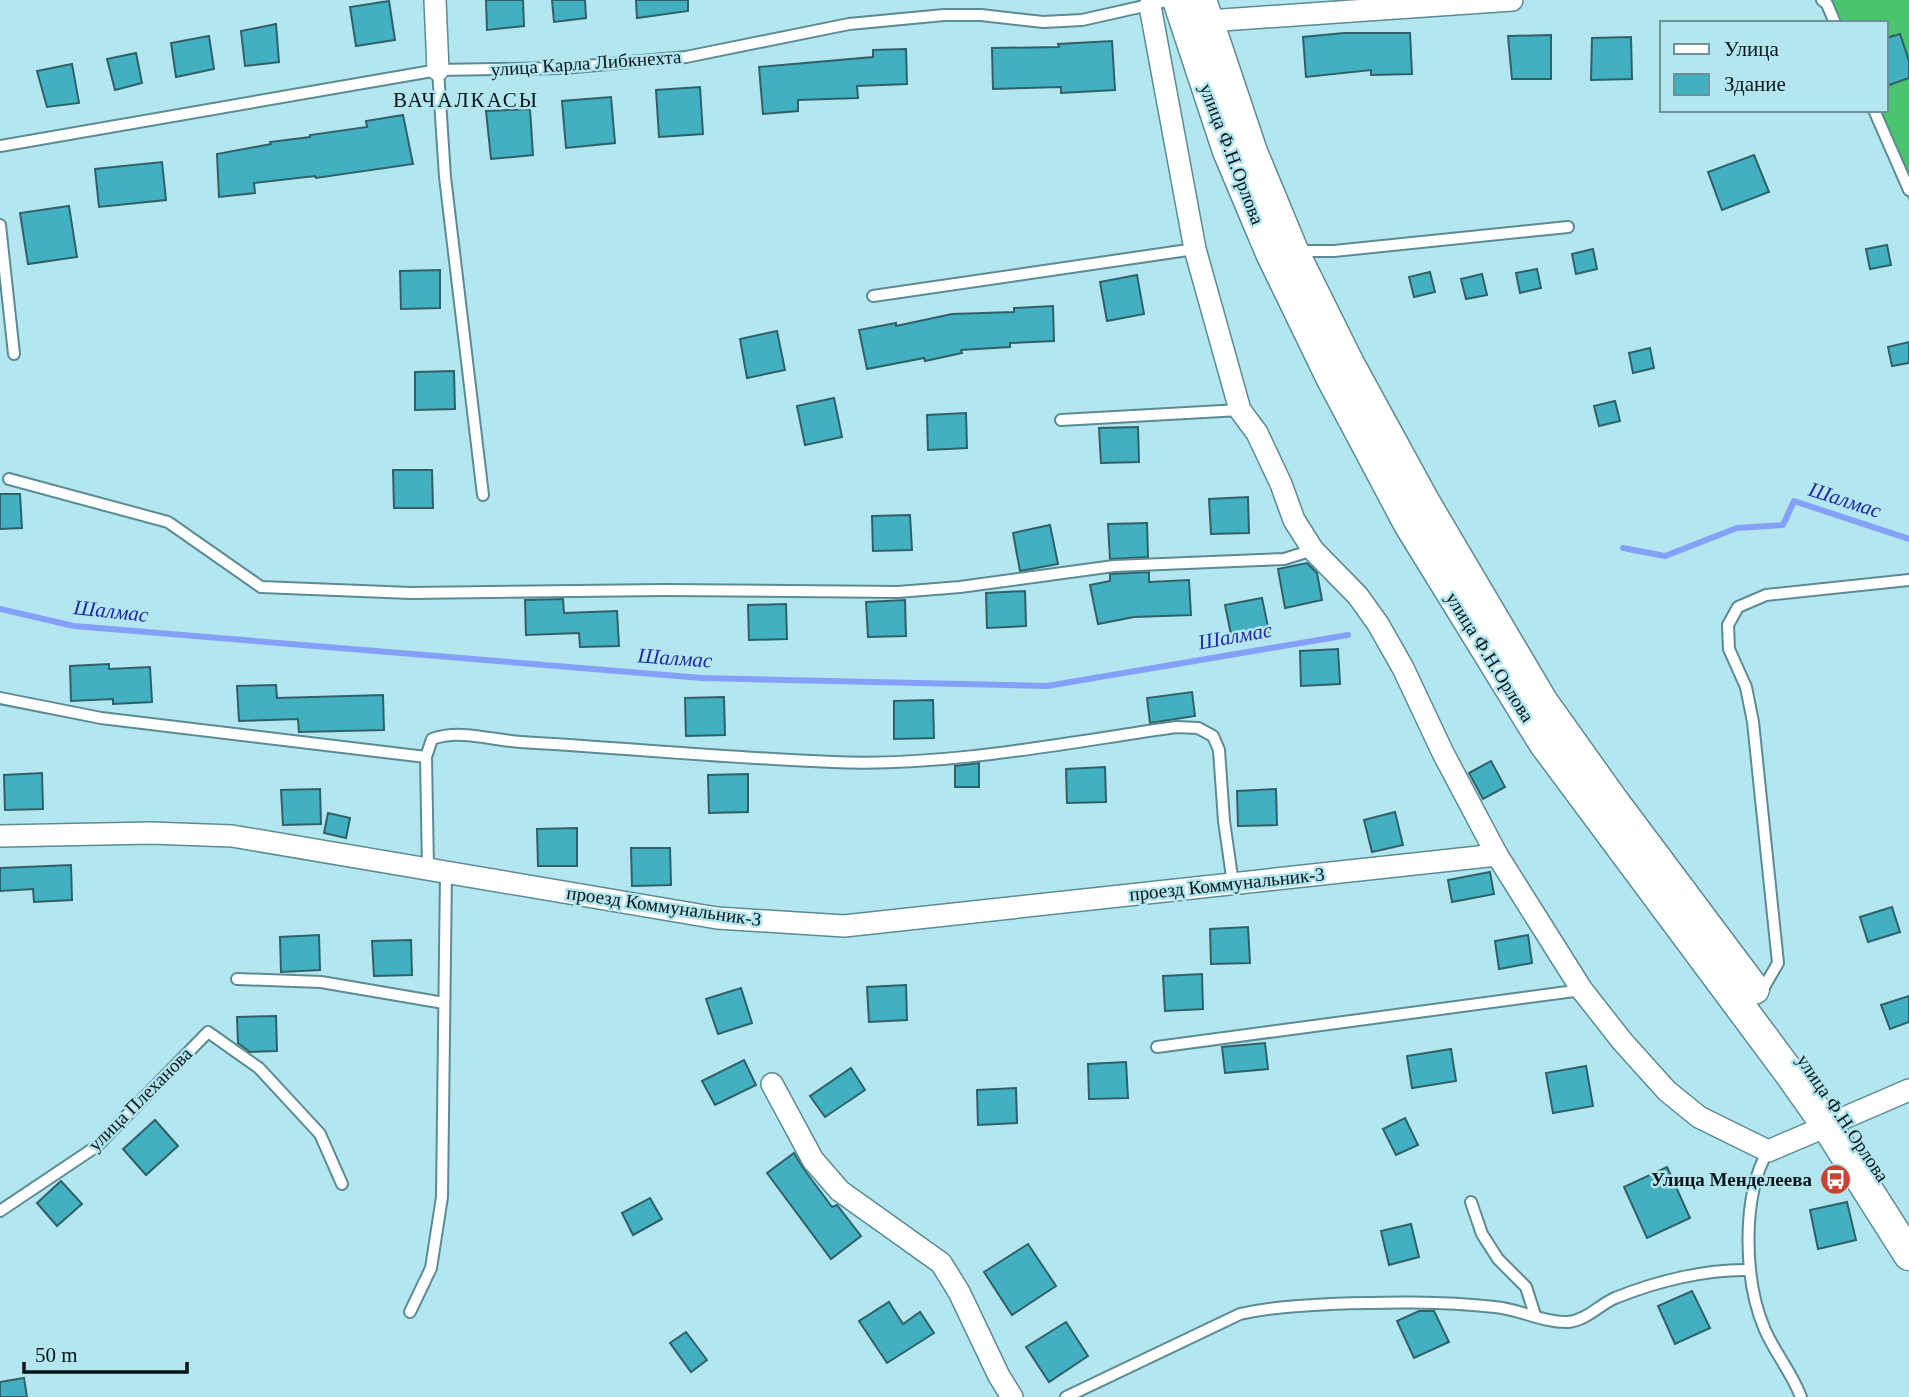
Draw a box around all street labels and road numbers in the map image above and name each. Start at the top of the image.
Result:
street label: улица Карла Либкнехта [490,46,682,80]
street label: улица Ф.Н.Орлова [1195,81,1269,228]
street label: улица Ф.Н.Орлова [1442,588,1539,726]
street label: проезд Коммунальник-3 [1128,863,1326,905]
street label: проезд Коммунальник-3 [565,882,763,930]
street label: улица Плеханова [84,1043,196,1155]
street label: улица Ф.Н.Орлова [1793,1050,1894,1186]

